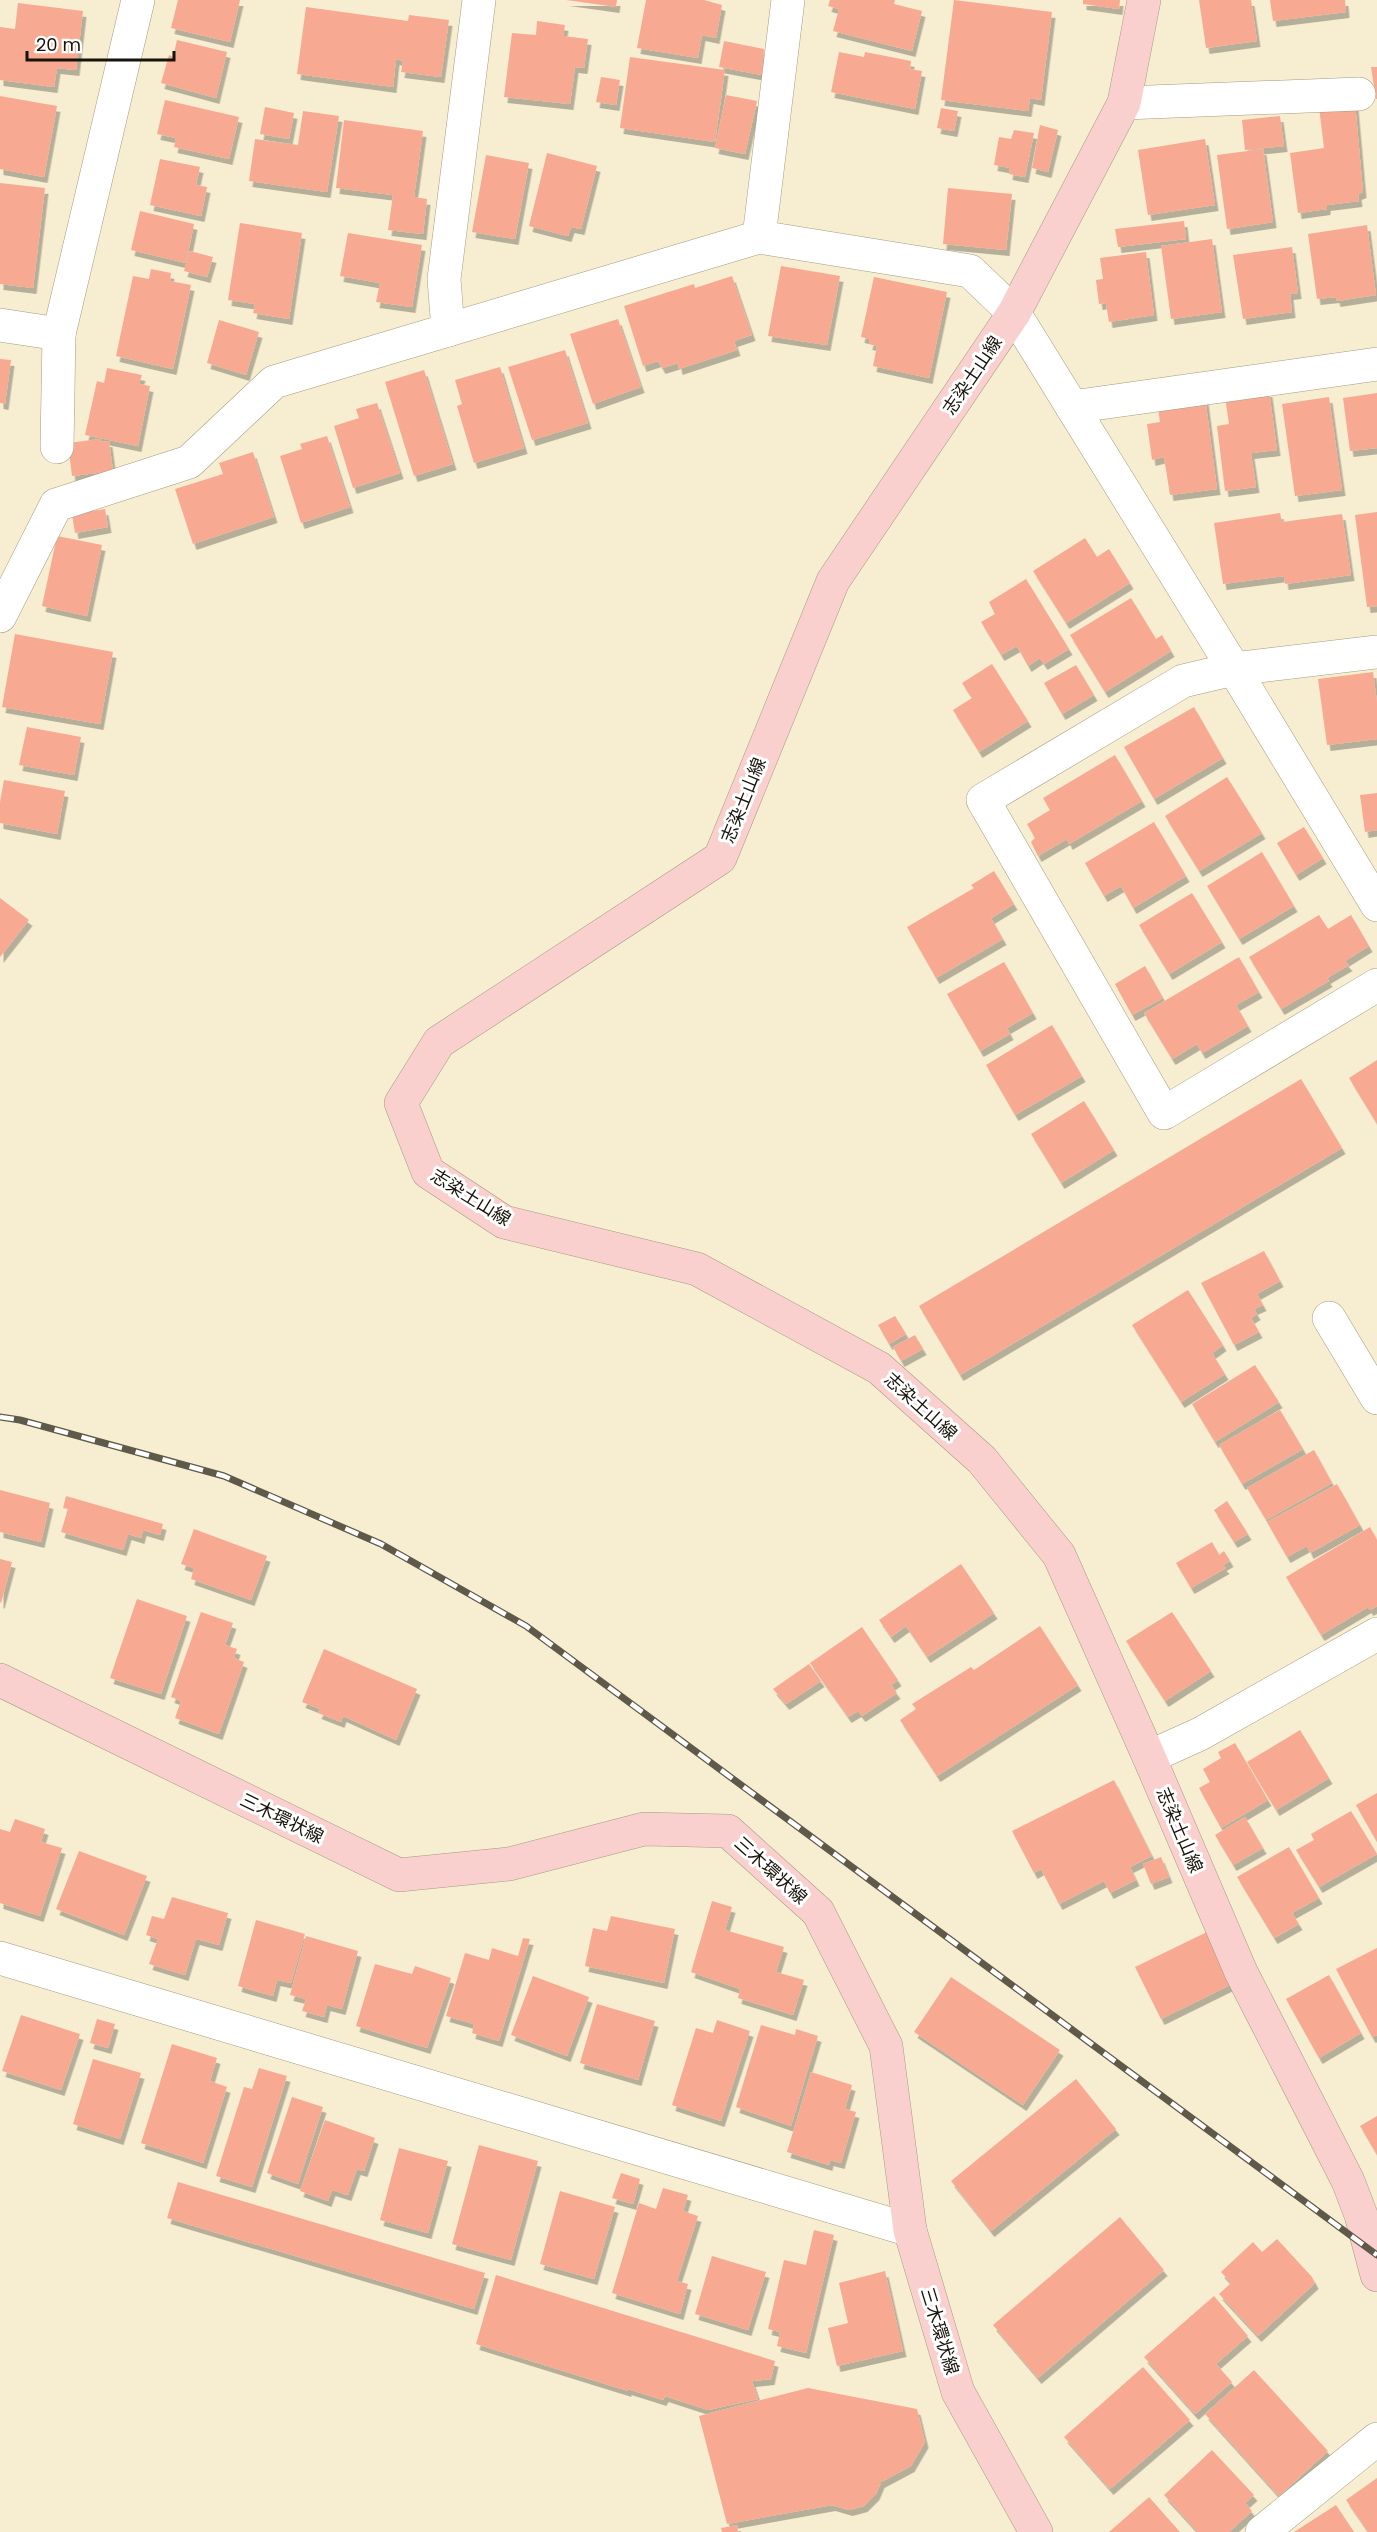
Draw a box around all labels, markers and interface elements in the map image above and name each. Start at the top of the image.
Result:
scale bar [27,24,174,62]
text: 20 m [36,32,81,57]
street label: 志染土山線 [936,331,1008,419]
street label: 志染土山線 [715,754,771,846]
street label: 志染土山線 [426,1163,516,1231]
street label: 志染土山線 [879,1367,963,1445]
street label: 志染土山線 [1151,1784,1209,1876]
street label: 三木環状線 [236,1787,328,1849]
street label: 三木環状線 [729,1831,813,1909]
street label: 三木環状線 [915,2284,965,2378]

